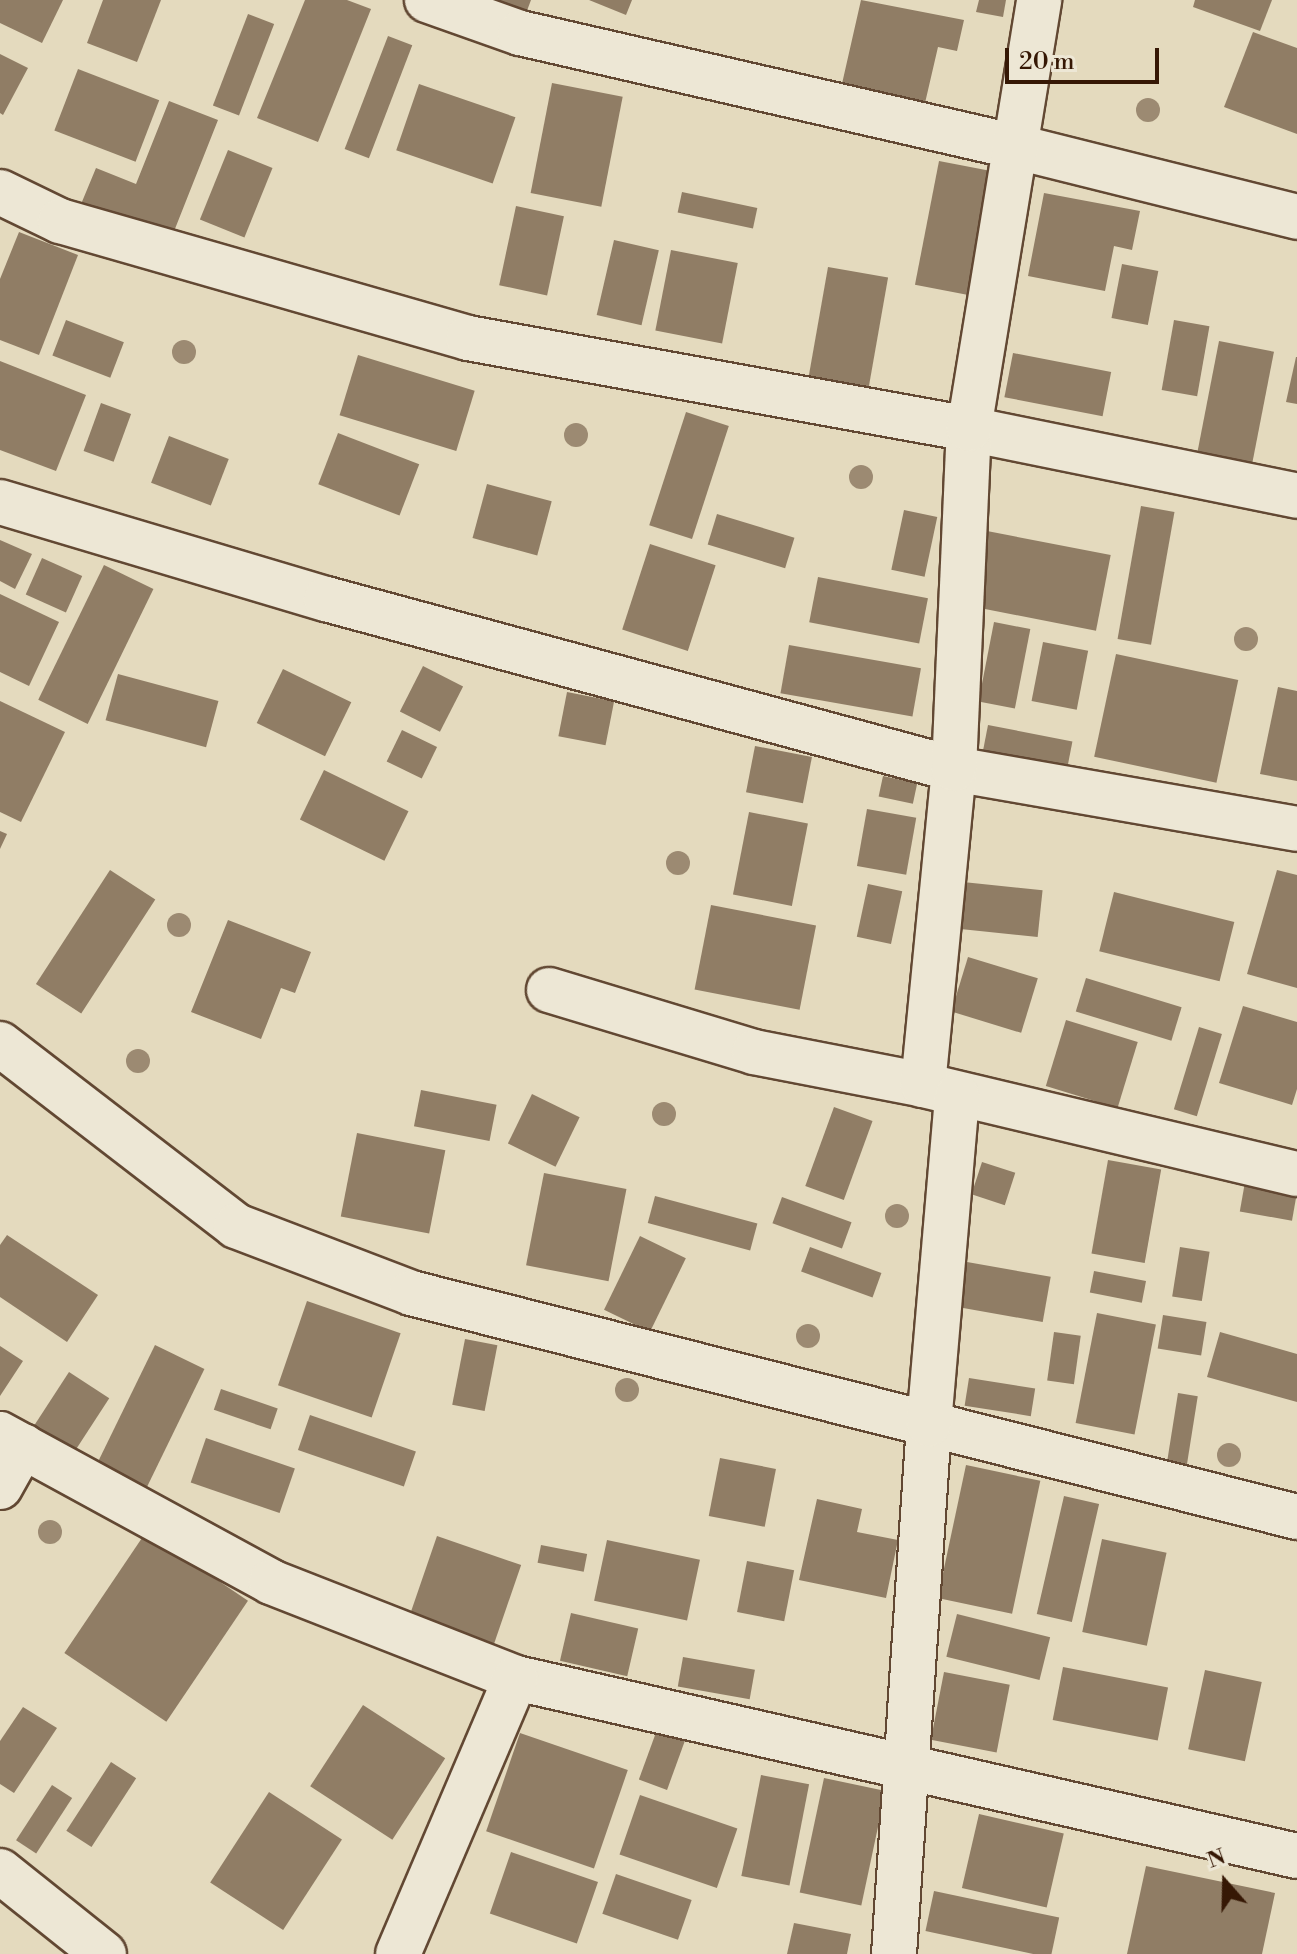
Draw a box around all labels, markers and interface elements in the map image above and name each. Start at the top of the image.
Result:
scale bar [1009,32,1163,82]
text: 20 m [1019,47,1075,77]
north arrow [1185,1842,1265,1922]
text: N [1204,1843,1229,1875]

